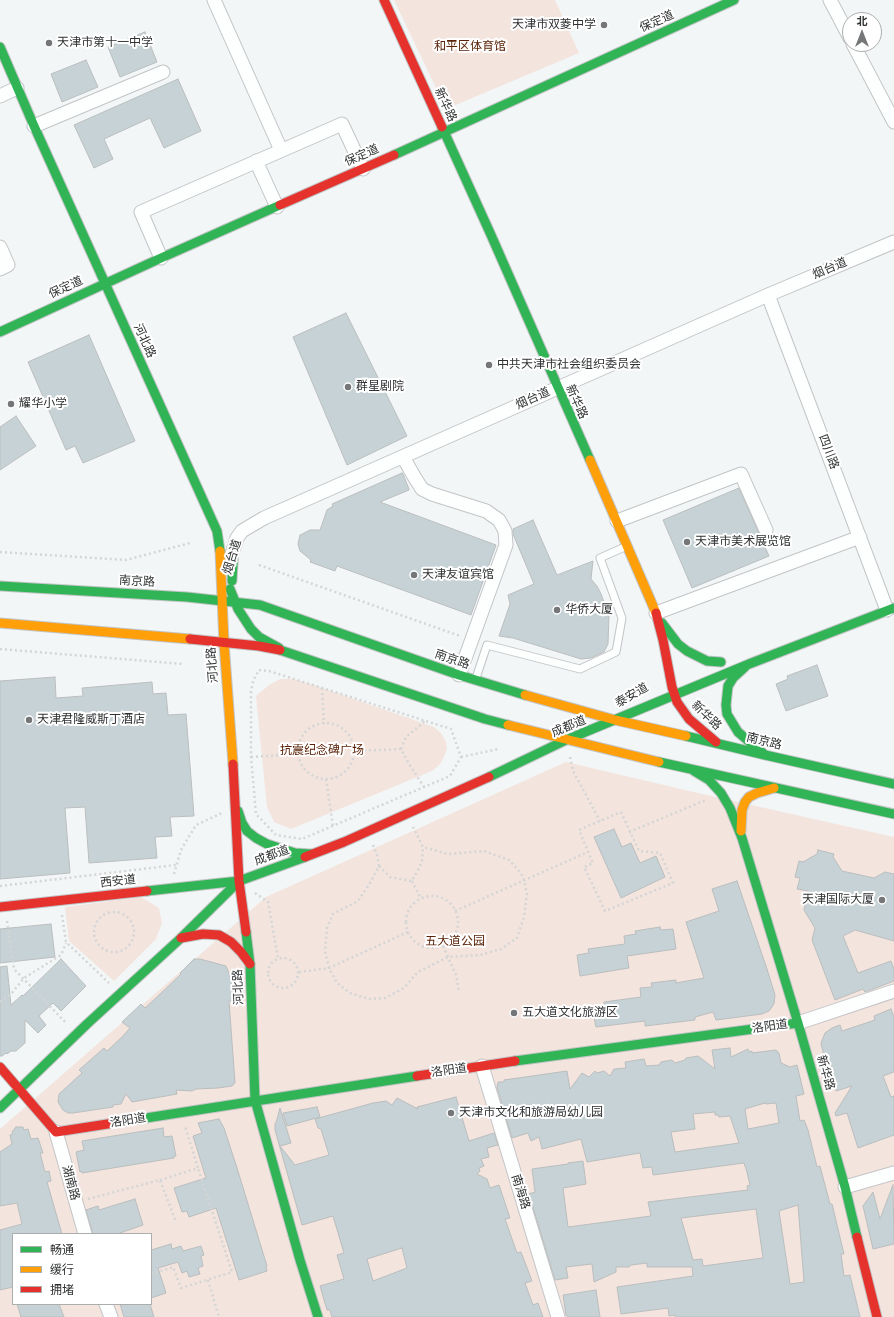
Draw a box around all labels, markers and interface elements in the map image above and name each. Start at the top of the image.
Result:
street label: 保定道 [638,8,676,36]
north arrow [842,12,882,52]
text: 北 [857,13,868,29]
place label: 天津市双菱中学 [512,18,596,32]
marker: 天津市双菱中学 [599,20,609,30]
place label: 天津市第十一中学 [57,36,153,50]
marker: 天津市第十一中学 [44,38,54,48]
park label: 和平区体育馆 [434,40,506,54]
street label: 新华路 [431,86,459,124]
street label: 保定道 [343,142,381,170]
street label: 烟台道 [811,255,849,283]
street label: 保定道 [47,274,85,302]
street label: 河北路 [130,322,158,360]
place label: 中共天津市社会组织委员会 [497,358,641,372]
marker: 中共天津市社会组织委员会 [484,360,494,370]
place label: 群星剧院 [356,380,404,394]
marker: 群星剧院 [343,382,353,392]
street label: 新华路 [562,383,590,421]
street label: 烟台道 [514,385,552,413]
place label: 耀华小学 [19,397,67,411]
marker: 耀华小学 [6,399,16,409]
street label: 四川路 [815,433,841,471]
place label: 天津市美术展览馆 [695,535,791,549]
marker: 天津市美术展览馆 [682,537,692,547]
street label: 烟台道 [221,538,245,576]
place label: 天津友谊宾馆 [422,568,494,582]
marker: 天津友谊宾馆 [409,570,419,580]
street label: 南京路 [119,574,155,590]
place label: 华侨大厦 [565,603,613,617]
marker: 华侨大厦 [552,605,562,615]
street label: 河北路 [205,647,221,683]
street label: 南京路 [433,647,471,673]
street label: 泰安道 [613,681,651,711]
street label: 新华路 [688,698,724,734]
place label: 天津君隆威斯丁酒店 [37,713,145,727]
street label: 成都道 [550,713,588,741]
marker: 天津君隆威斯丁酒店 [24,715,34,725]
street label: 南京路 [745,731,783,753]
park label: 抗震纪念碑广场 [280,744,364,758]
street label: 成都道 [253,843,291,869]
street label: 西安道 [99,873,137,891]
place label: 天津国际大厦 [802,893,874,907]
marker: 天津国际大厦 [877,895,887,905]
park label: 五大道公园 [425,935,485,949]
street label: 河北路 [231,969,247,1005]
place label: 五大道文化旅游区 [522,1006,618,1020]
marker: 五大道文化旅游区 [509,1008,519,1018]
street label: 洛阳道 [751,1017,789,1037]
street label: 新华路 [813,1054,837,1092]
street label: 洛阳道 [430,1061,468,1081]
place label: 天津市文化和旅游局幼儿园 [459,1106,603,1120]
marker: 天津市文化和旅游局幼儿园 [446,1108,456,1118]
street label: 洛阳道 [109,1111,147,1131]
street label: 湖南路 [58,1164,82,1202]
street label: 南海路 [508,1173,532,1211]
legend [12,1233,152,1305]
text: 畅通 [50,1241,74,1258]
text: 缓行 [50,1261,74,1278]
text: 拥堵 [50,1281,74,1298]

